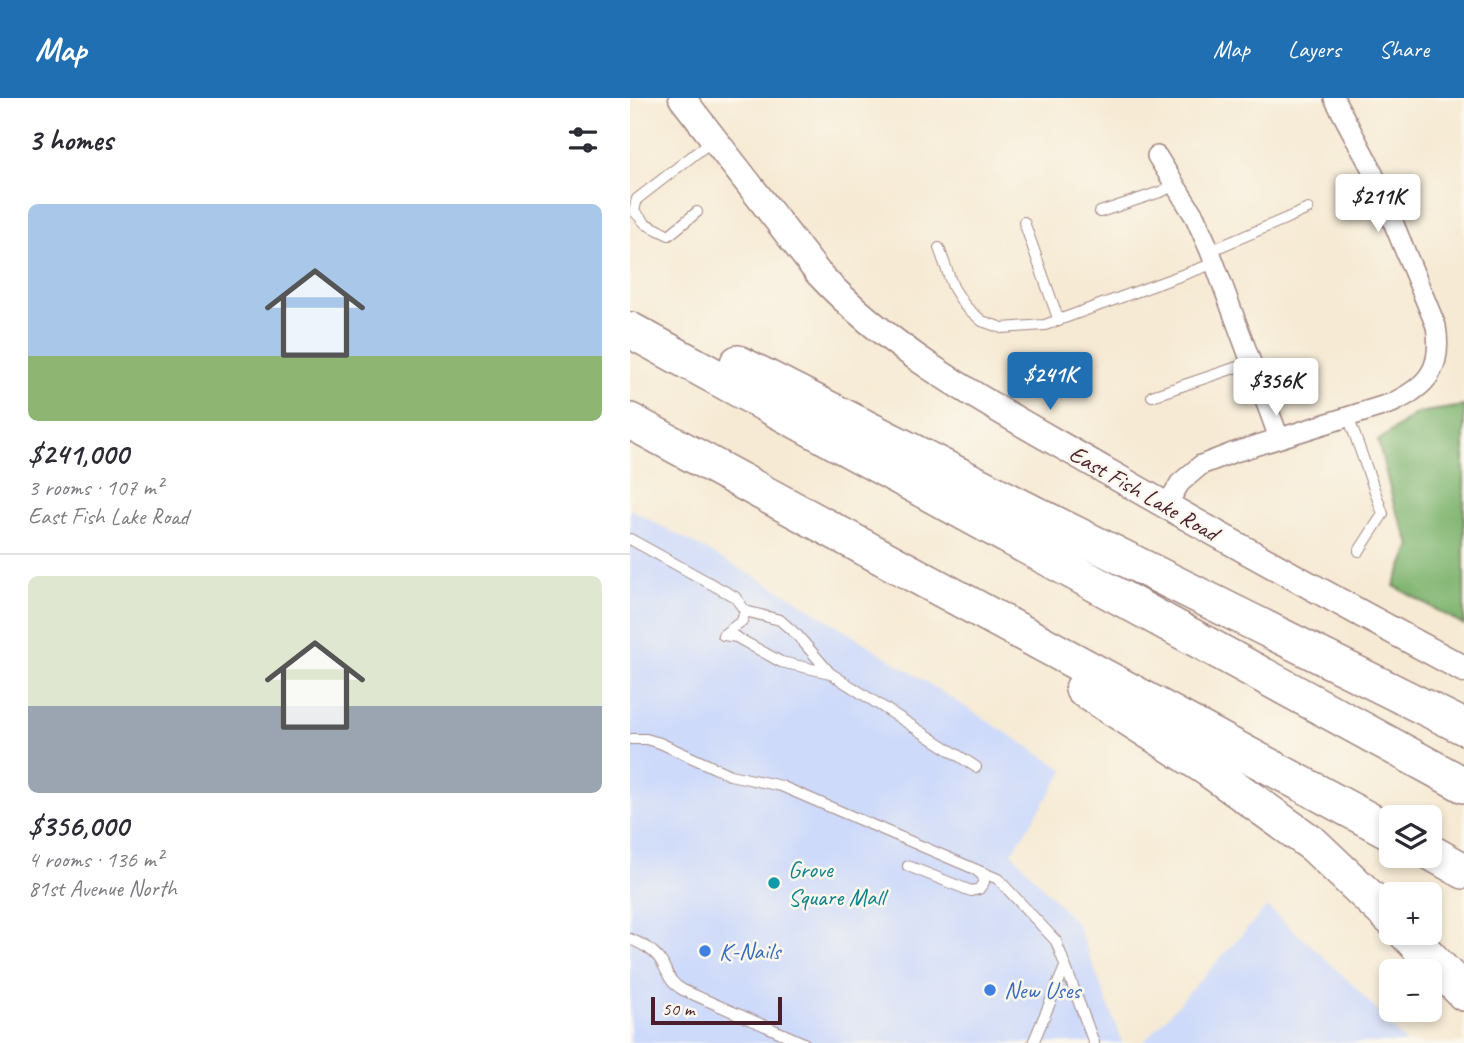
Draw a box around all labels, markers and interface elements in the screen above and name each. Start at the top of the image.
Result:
text: Map [35,28,86,70]
text: Map [1213,34,1250,64]
text: Layers [1288,34,1341,64]
text: Share [1379,34,1429,64]
text: 3 homes [28,121,113,159]
icon: filters [564,121,602,159]
pin: $211K [1329,174,1427,234]
text: $211K [1351,182,1405,211]
icon: home [252,250,378,376]
pin: $241K [1001,352,1099,412]
pin: $356K [1227,358,1325,418]
text: $241K [1023,360,1077,389]
text: $356K [1249,366,1303,395]
text: $241,000 [28,435,128,473]
street label: East Fish Lake Road [1064,438,1227,550]
text: 3 rooms · 107 m² [28,473,163,502]
text: East Fish Lake Road [28,502,189,531]
icon: home [252,622,378,748]
map controls [1379,805,1442,1022]
button: layers [1379,805,1442,868]
text: $356,000 [28,807,129,845]
text: 4 rooms · 136 m² [28,845,163,874]
place label: Grove Square Mall [788,854,889,912]
text: 81st Avenue North [28,874,177,903]
marker: Grove Square Mall [766,875,782,891]
button: + [1379,882,1442,945]
place label: K-Nails [719,936,782,966]
marker: K-Nails [697,943,713,959]
button: − [1379,959,1442,1022]
place label: New Uses [1004,975,1082,1005]
marker: New Uses [982,982,998,998]
scale bar [651,994,782,1026]
text: 50 m [662,997,694,1021]

